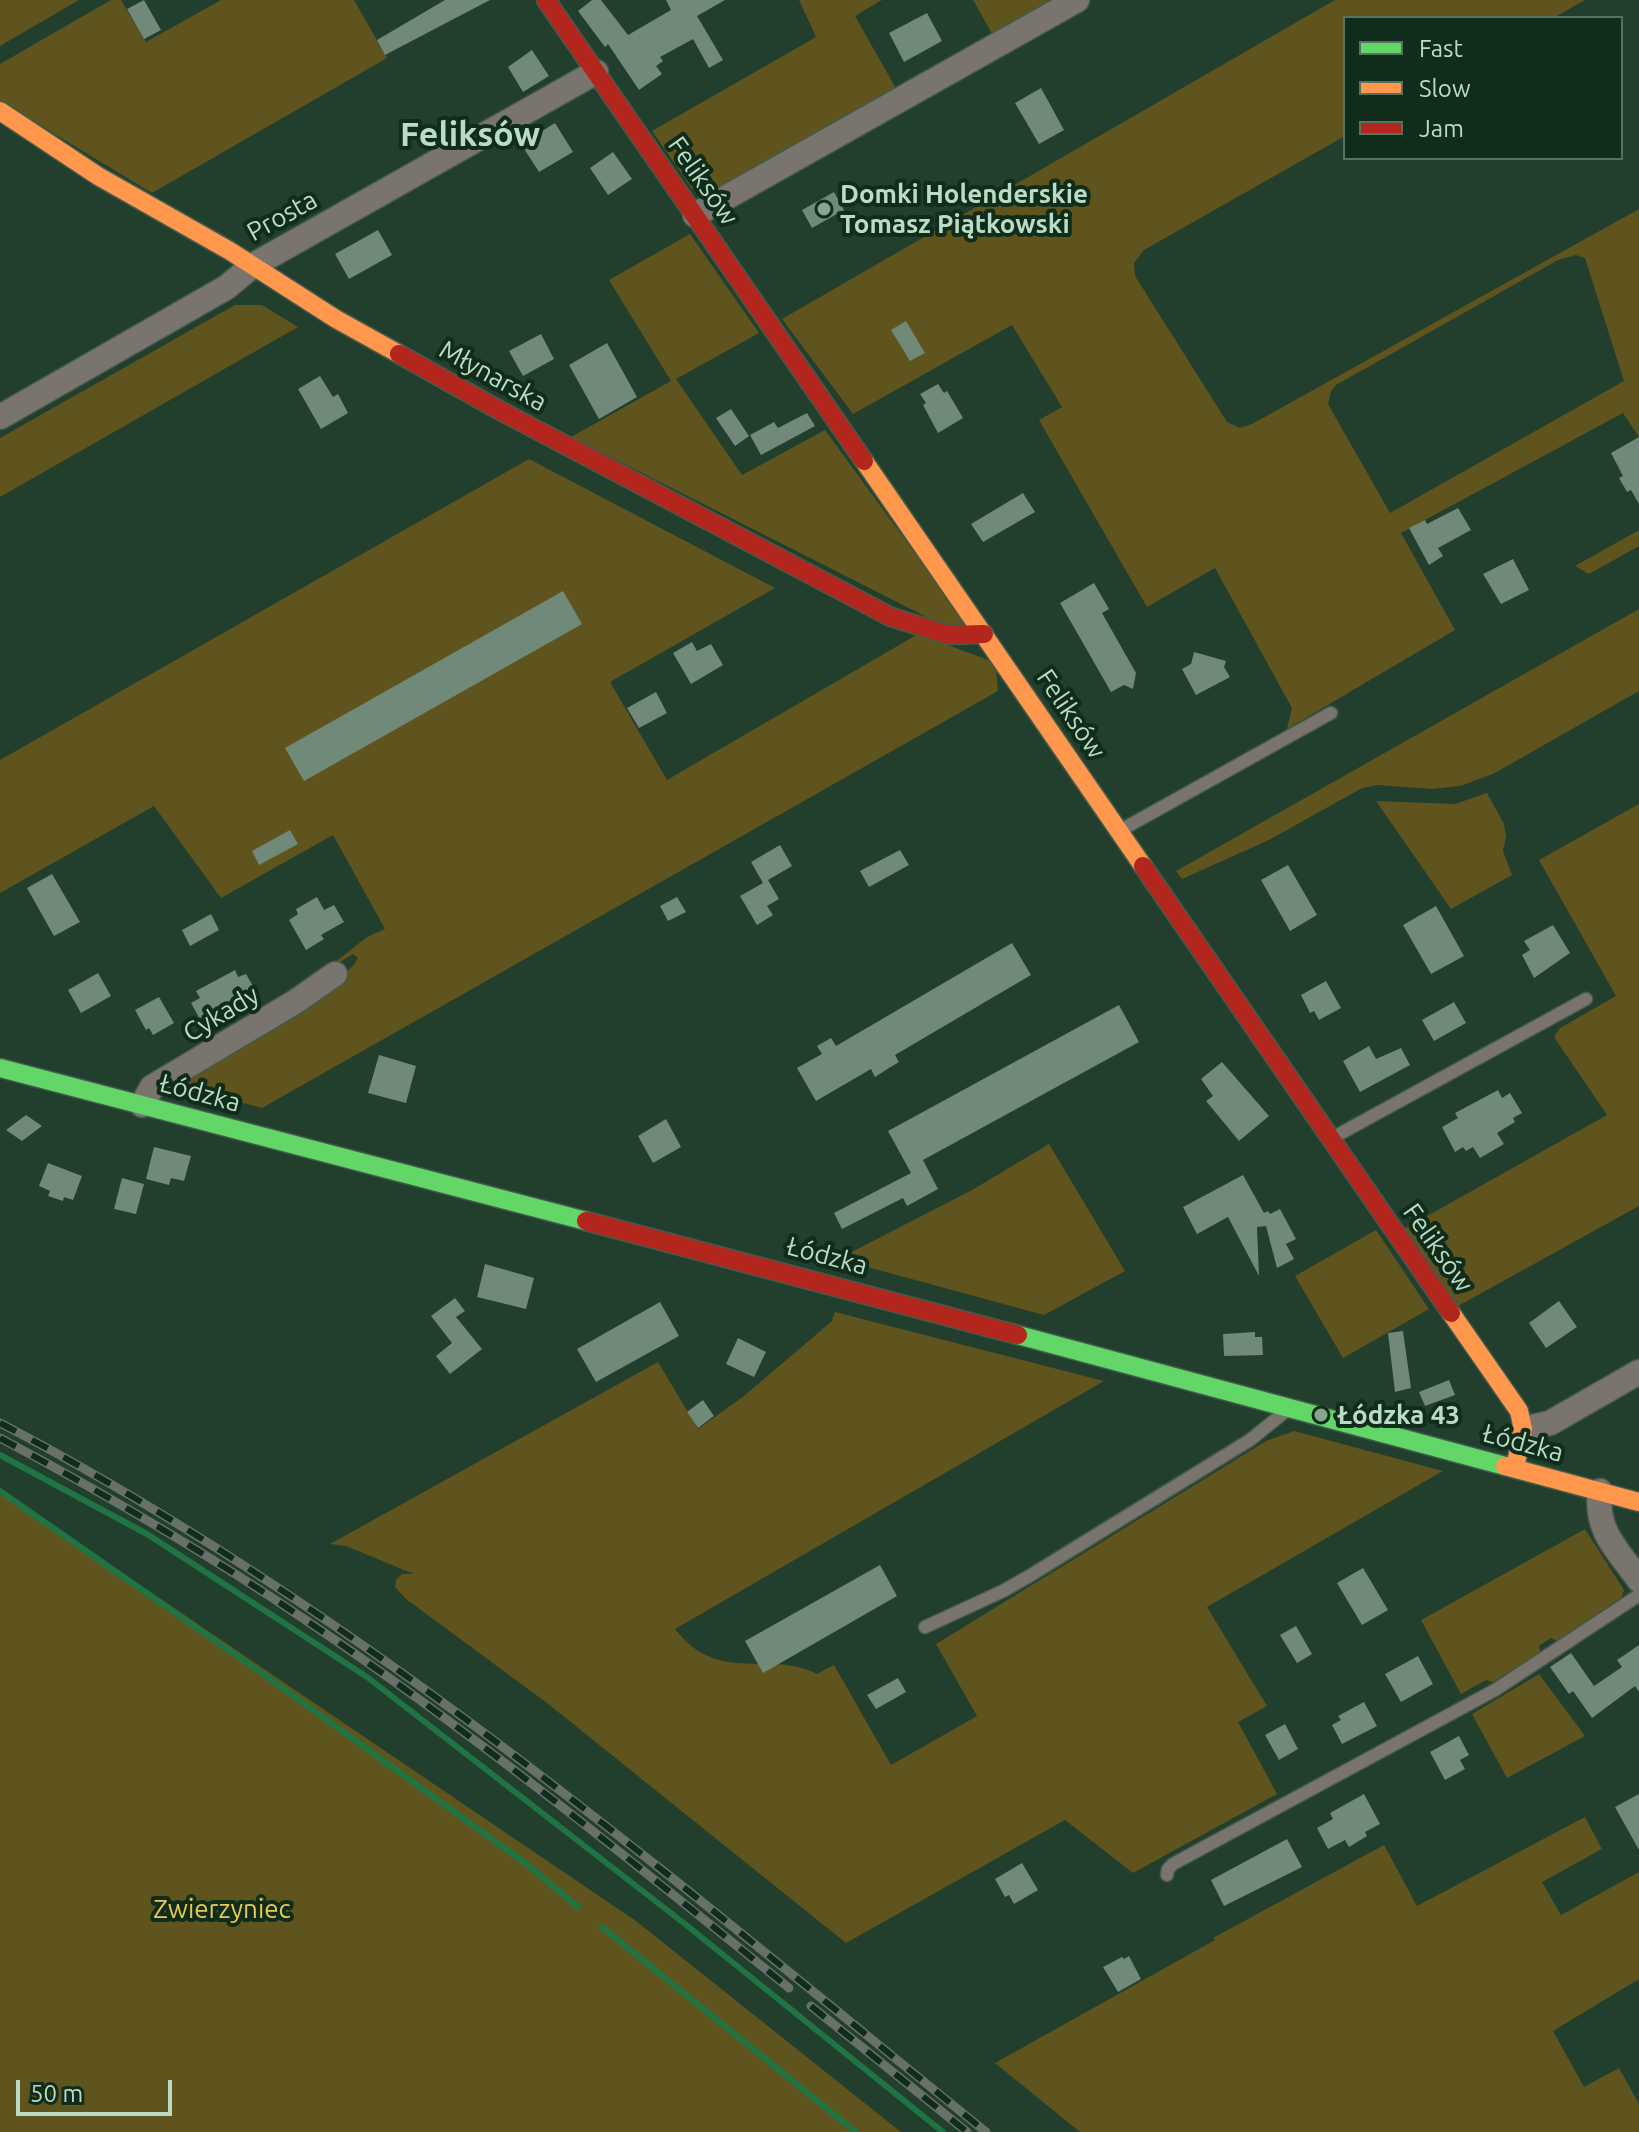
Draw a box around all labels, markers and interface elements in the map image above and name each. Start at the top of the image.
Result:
legend [1343,16,1623,160]
text: Fast [1419,35,1463,62]
text: Slow [1419,75,1471,102]
district label: Feliksów [400,115,540,155]
text: Jam [1419,115,1464,142]
street label: Feliksów [661,131,745,231]
place label: Domki Holenderskie Tomasz Piątkowski [840,178,1088,240]
street label: Prosta [241,184,323,248]
marker: Domki Holenderskie Tomasz Piątkowski [815,200,833,218]
street label: Młynarska [434,334,552,418]
street label: Feliksów [1030,663,1112,765]
street label: Cykady [178,979,264,1049]
street label: Łódzka [156,1067,244,1119]
street label: Feliksów [1396,1198,1480,1298]
street label: Łódzka [783,1230,871,1282]
place label: Łódzka 43 [1337,1399,1460,1431]
marker: Łódzka 43 [1312,1406,1330,1424]
street label: Łódzka [1479,1417,1567,1469]
park label: Zwierzyniec [153,1893,291,1925]
scale bar [20,2064,176,2114]
text: 50 m [30,2080,83,2107]

